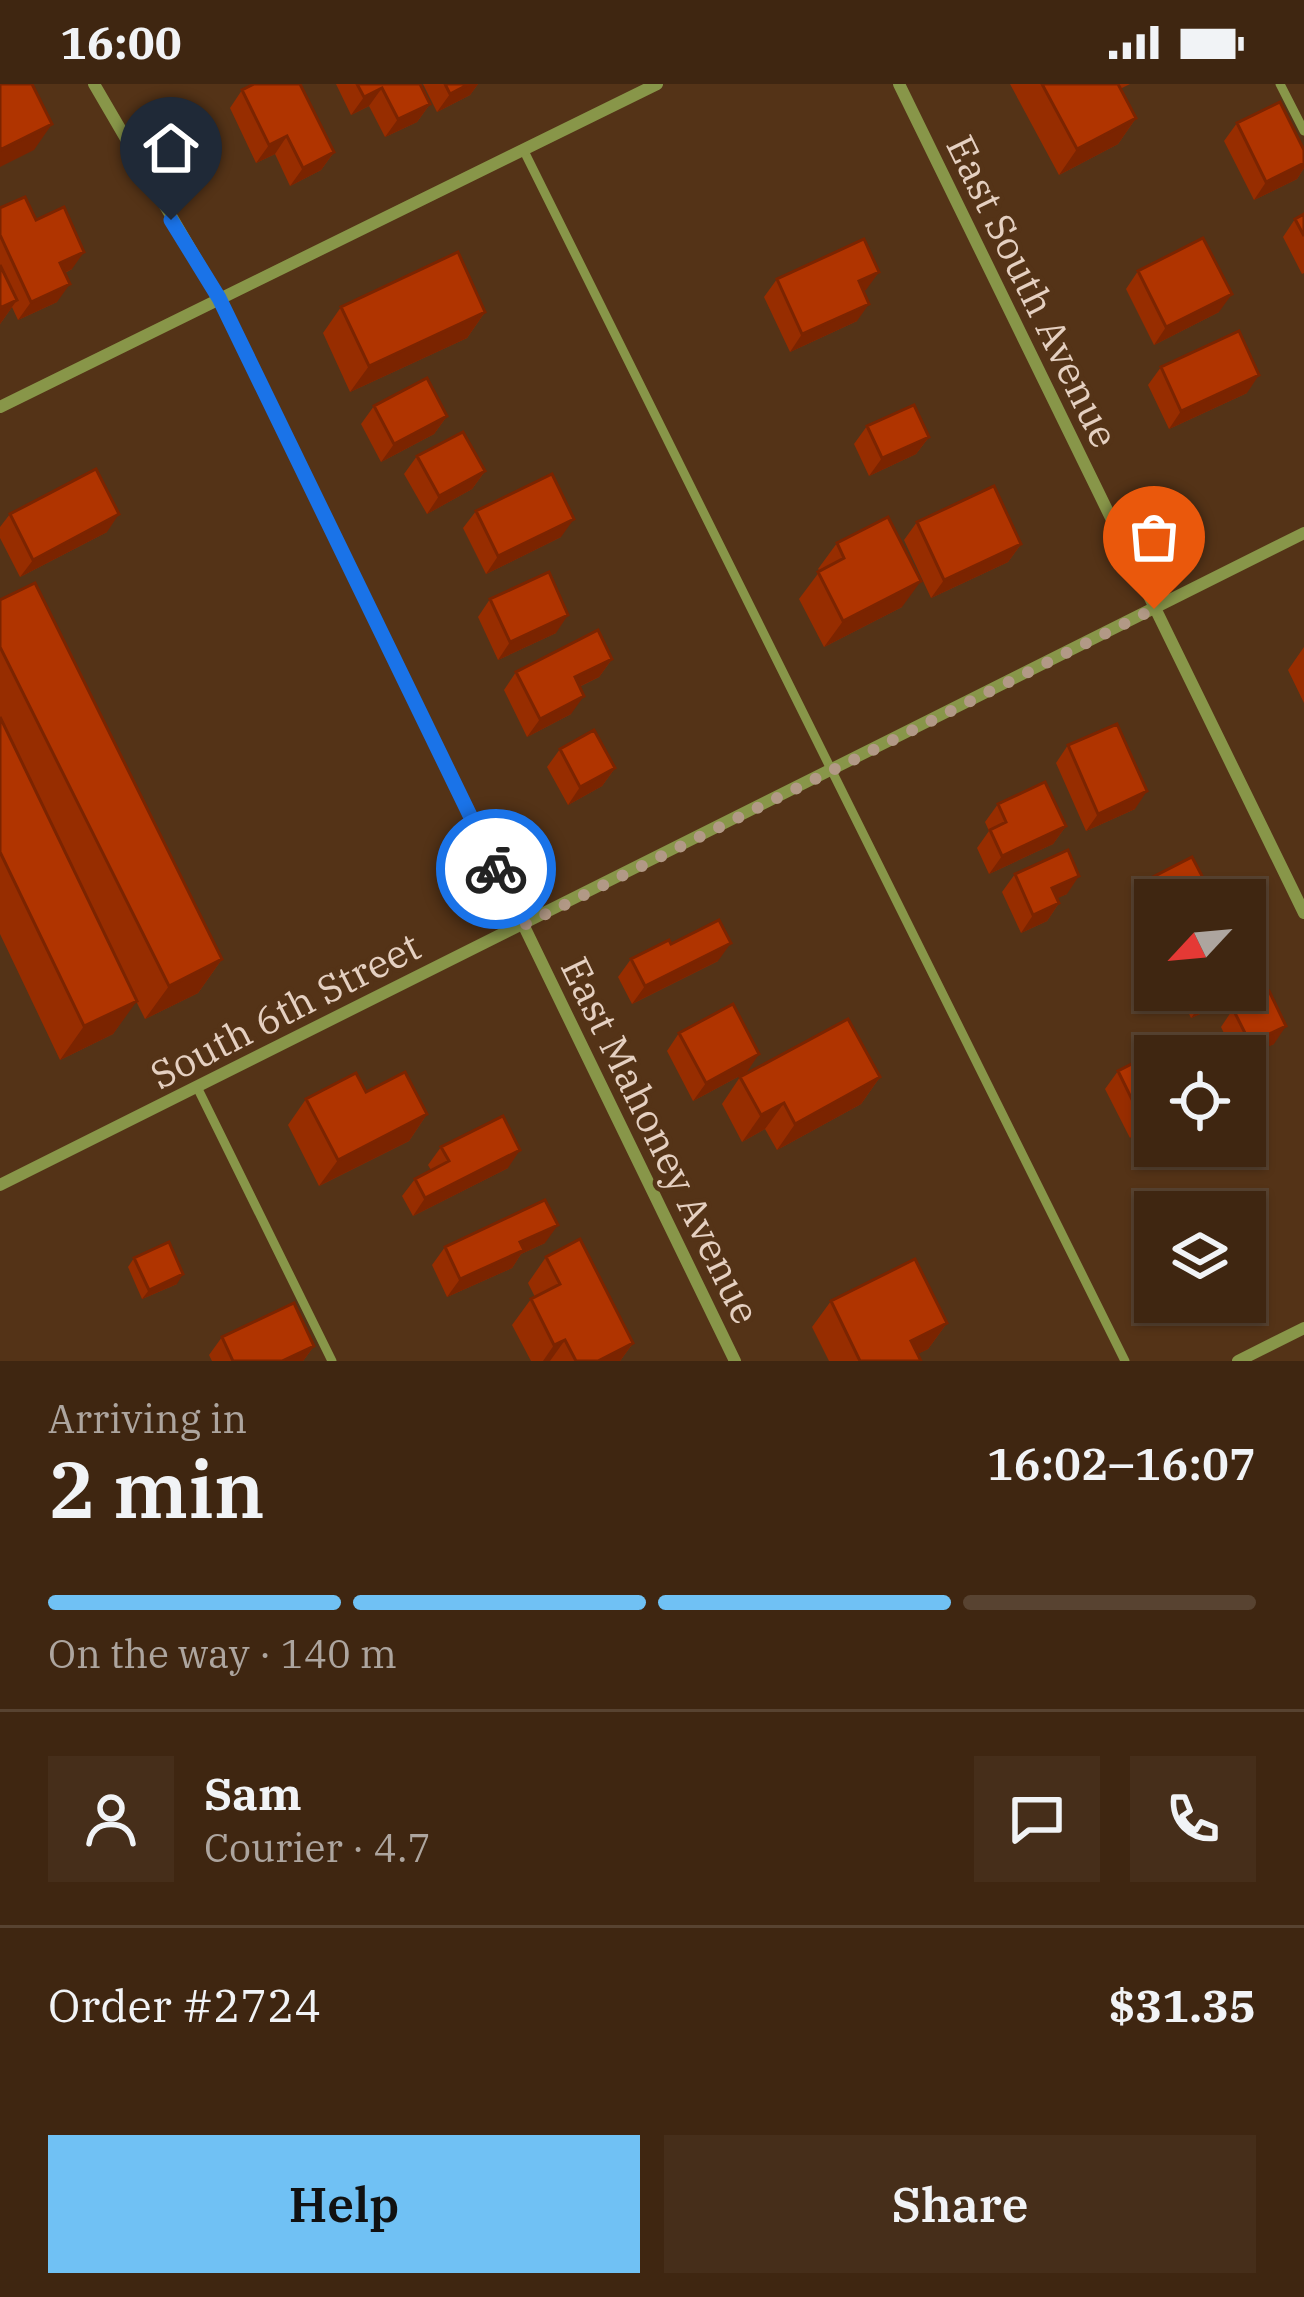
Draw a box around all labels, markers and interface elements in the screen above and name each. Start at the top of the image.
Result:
text: 16:00 [60,13,182,71]
pin [120,97,222,220]
icon: home [138,115,204,181]
street label: East South Avenue [935,126,1131,456]
pin [1103,486,1205,609]
icon: bag [1121,504,1187,570]
courier [436,809,556,929]
icon: bike [463,836,529,902]
north arrow [1134,879,1266,1011]
map controls [1134,879,1266,1323]
street label: South 6th Street [141,920,429,1100]
street label: East Mahoney Avenue [550,948,772,1332]
button: locate [1134,1035,1266,1167]
button: layers [1134,1191,1266,1323]
text: Arriving in [48,1393,247,1444]
text: 16:02–16:07 [987,1434,1256,1492]
text: 2 min [48,1438,265,1539]
text: On the way · 140 m [48,1628,397,1679]
button: person [48,1756,174,1882]
button: chat [974,1756,1100,1882]
button: phone [1130,1756,1256,1882]
text: Sam [204,1764,302,1822]
text: Courier · 4.7 [204,1822,431,1873]
text: Order #2724 [48,1976,321,2034]
text: $31.35 [1109,1976,1256,2034]
button: Help [48,2135,640,2273]
button: Share [664,2135,1256,2273]

